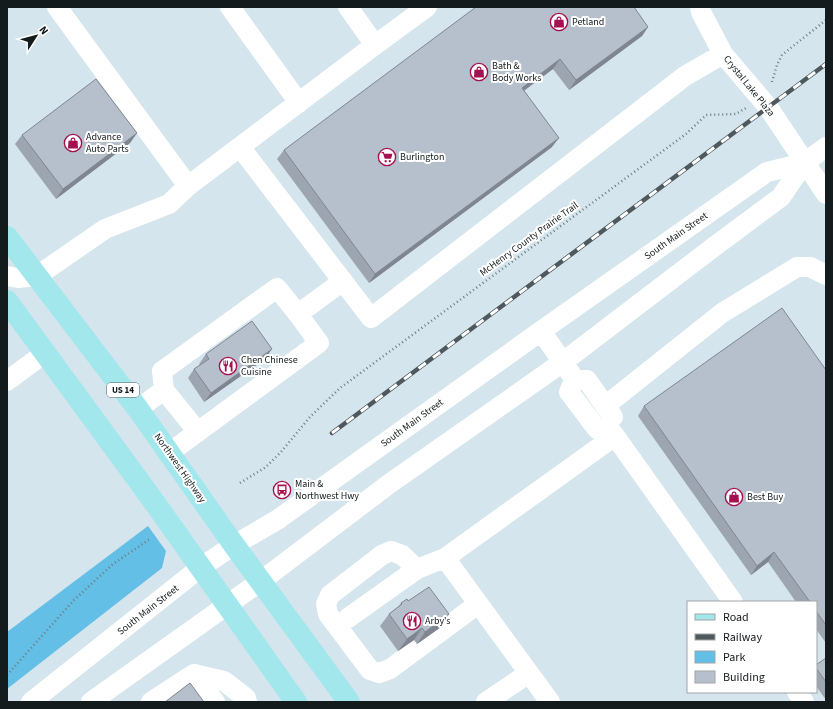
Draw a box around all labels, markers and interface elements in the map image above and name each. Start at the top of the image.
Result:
shop icon: Petland [549,12,569,32]
place label: Petland [572,15,604,29]
north arrow [16,16,56,56]
text: N [35,23,52,38]
street label: Crystal Lake Plaza [720,53,778,119]
place label: Bath & Body Works [492,59,541,85]
shop icon: Bath & Body Works [469,62,489,82]
place label: Advance Auto Parts [86,130,129,156]
shop icon: Advance Auto Parts [63,133,83,153]
supermarket icon: Burlington [377,147,397,167]
place label: Burlington [400,150,444,164]
street label: McHenry County Prairie Trail [477,198,582,280]
street label: South Main Street [642,209,711,263]
place label: Chen Chinese Cuisine [241,353,298,379]
restaurant icon: Chen Chinese Cuisine [218,356,238,376]
road number: US 14 [107,383,139,397]
street label: South Main Street [378,395,447,451]
street label: Northwest Highway [151,430,209,506]
place label: Main & Northwest Hwy [295,477,359,503]
bus stop icon: Main & Northwest Hwy [272,480,292,500]
shop icon: Best Buy [724,487,744,507]
place label: Best Buy [747,490,784,504]
street label: South Main Street [114,581,182,638]
legend [687,601,817,693]
text: Road [723,609,749,626]
restaurant icon: Arby's [402,611,422,631]
place label: Arby's [425,614,451,628]
text: Railway [723,629,762,646]
text: Park [723,649,745,666]
text: Building [723,669,765,686]

